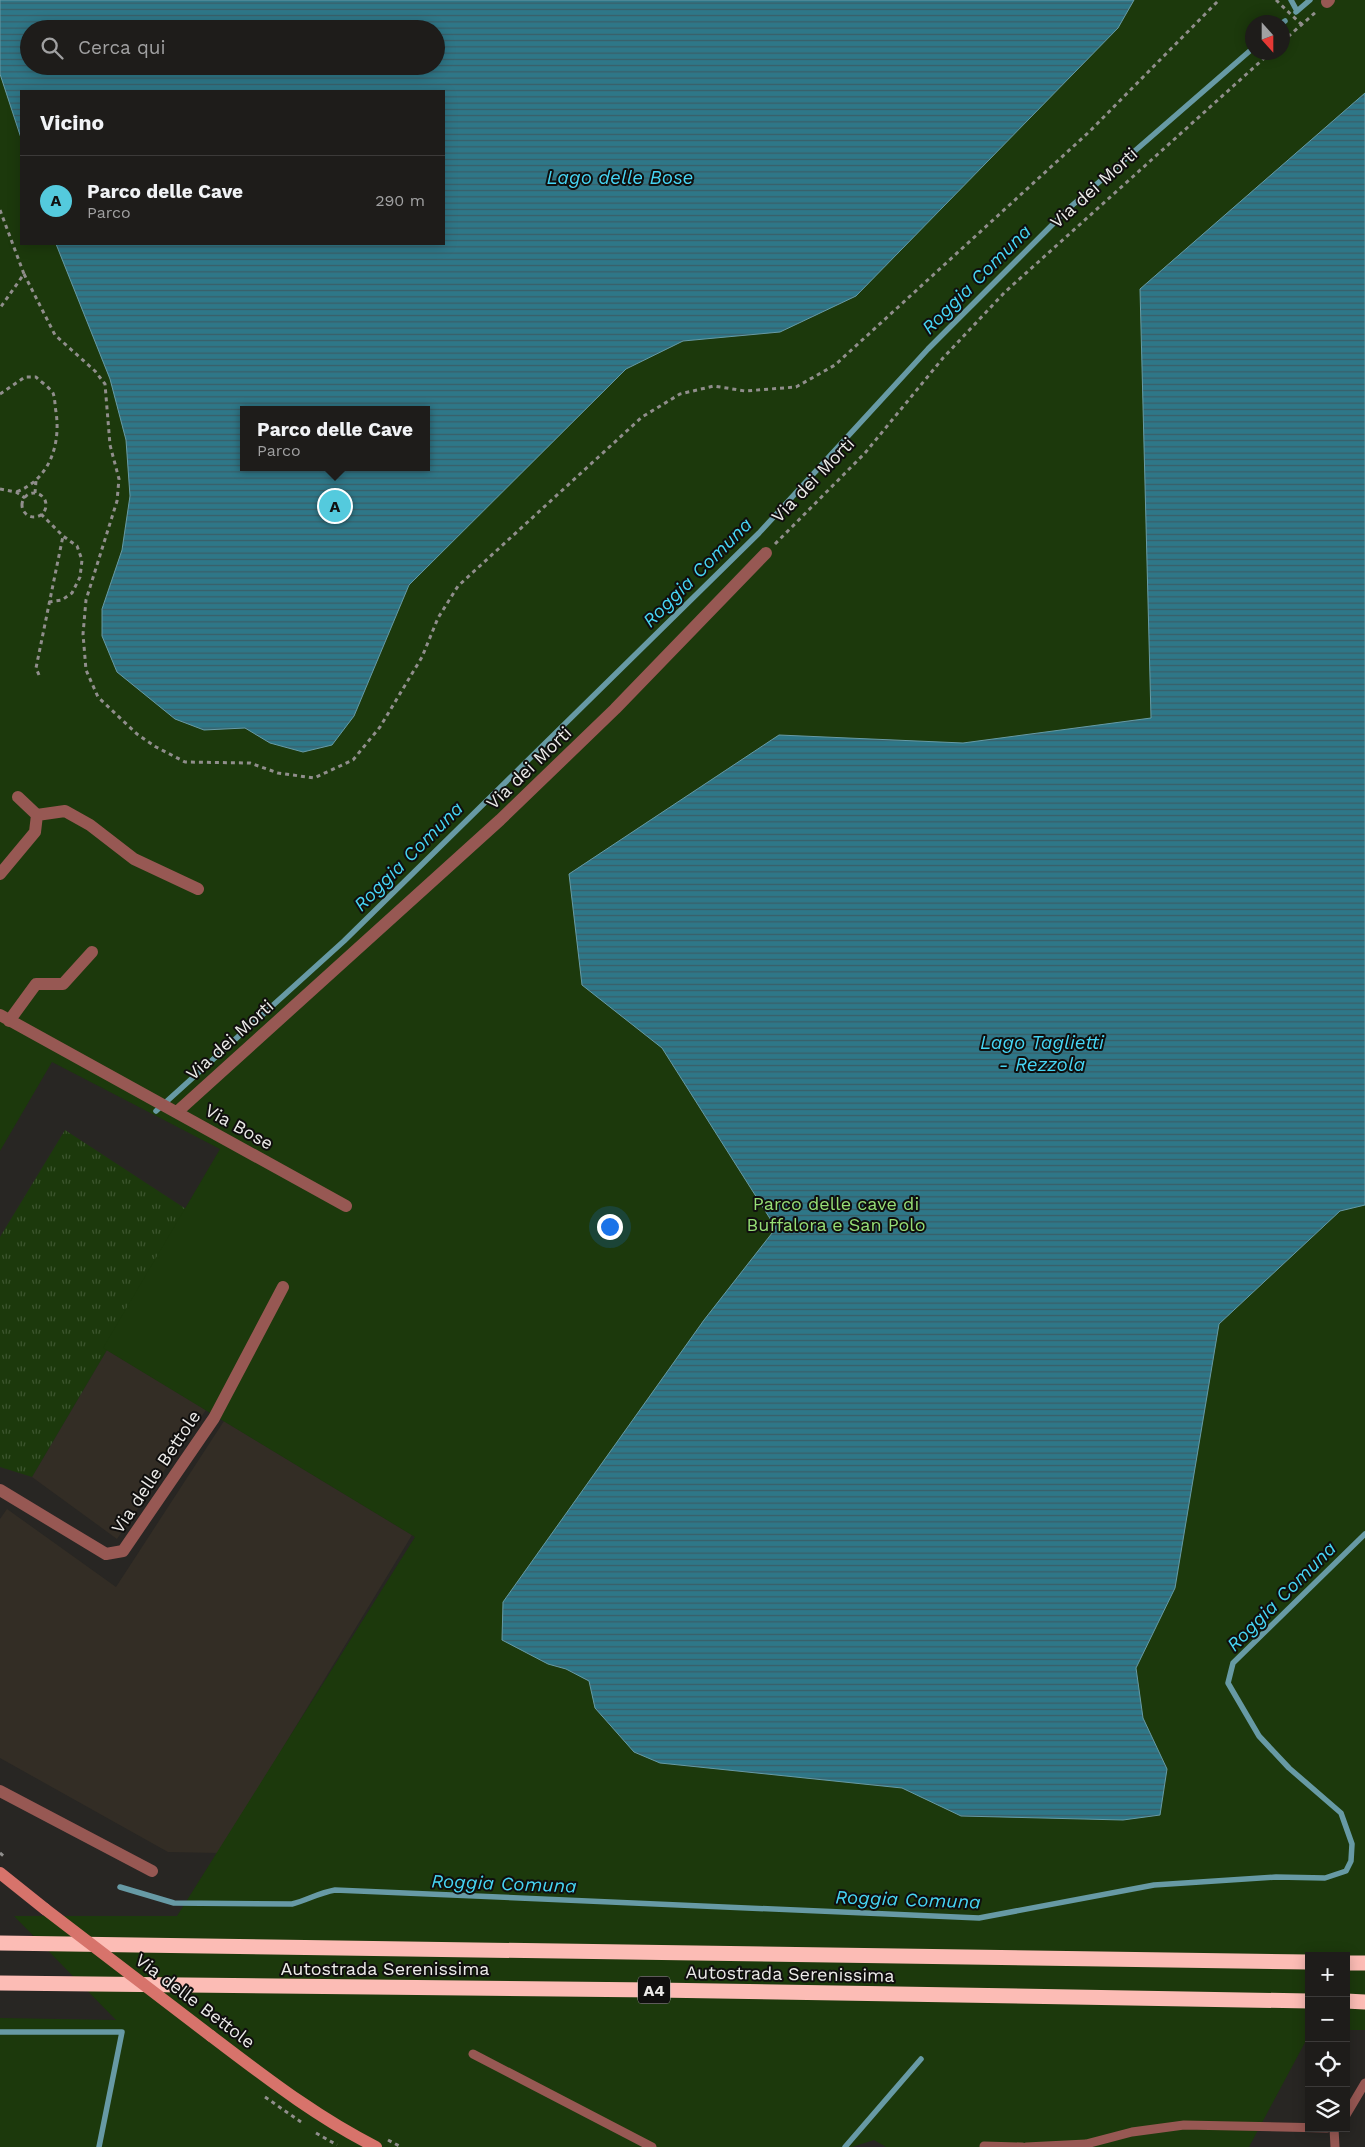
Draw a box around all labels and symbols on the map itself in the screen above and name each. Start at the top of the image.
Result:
north arrow [1245,15,1290,60]
street label: Via dei Morti [1046,143,1142,232]
water label: Lago delle Bose [547,166,693,189]
water label: Roggia Comuna [917,220,1036,339]
street label: Via dei Morti [767,433,858,527]
pin: A [319,487,351,525]
water label: Roggia Comuna [638,513,757,632]
street label: Via dei Morti [482,722,576,813]
water label: Roggia Comuna [349,797,468,916]
street label: Via dei Morti [182,995,278,1084]
water label: Lago Taglietti - Rezzola [980,1031,1105,1076]
street label: Via Bose [201,1099,277,1154]
park label: Parco delle cave di Buffalora e San Polo [746,1193,926,1235]
your location [597,1214,623,1240]
street label: Via delle Bettole [107,1406,205,1537]
water label: Roggia Comuna [1222,1537,1341,1656]
water label: Roggia Comuna [431,1869,577,1898]
water label: Roggia Comuna [835,1885,981,1914]
street label: Via delle Bettole [131,1949,259,2052]
street label: Autostrada Serenissima [280,1958,490,1979]
street label: Autostrada Serenissima [685,1961,895,1986]
road number: A4 [638,1976,670,2004]

